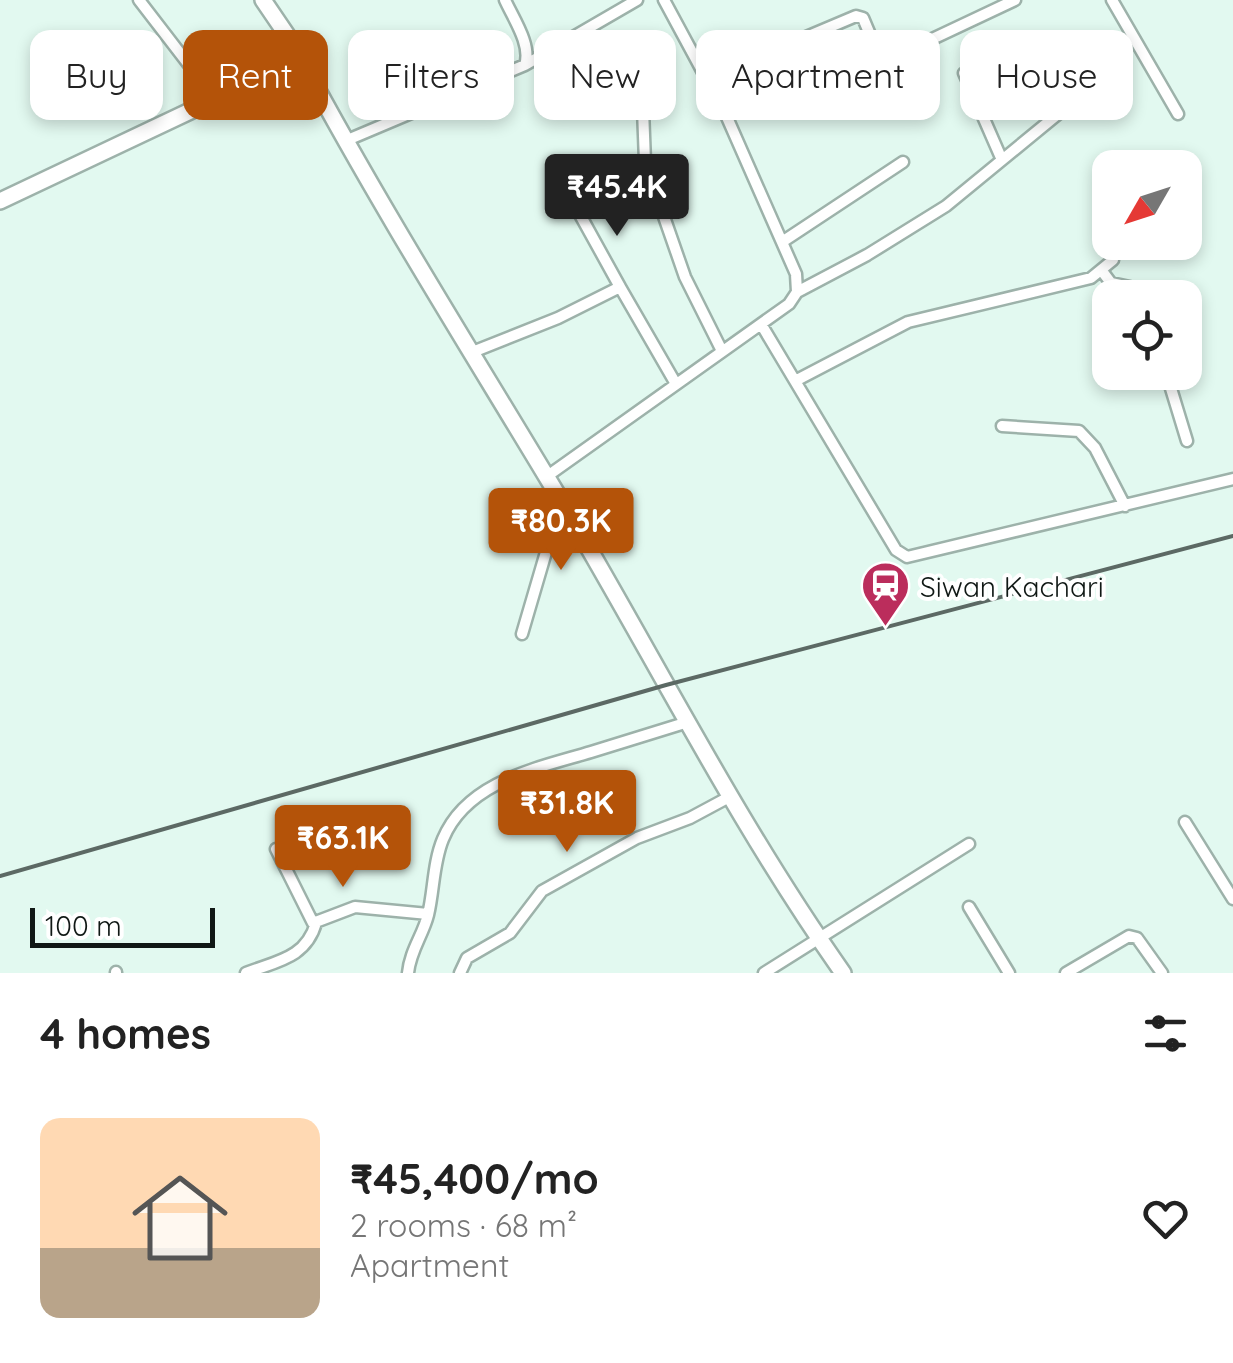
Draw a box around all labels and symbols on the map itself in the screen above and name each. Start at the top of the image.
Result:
north arrow [1092,150,1202,260]
pin: ₹45.4K [536,154,698,239]
pin: ₹80.3K [480,488,642,573]
station icon: Siwan Kachari [859,560,911,628]
place label: Siwan Kachari [920,569,1104,604]
pin: ₹31.8K [486,770,648,855]
pin: ₹63.1K [262,805,424,890]
scale bar [30,903,215,948]

